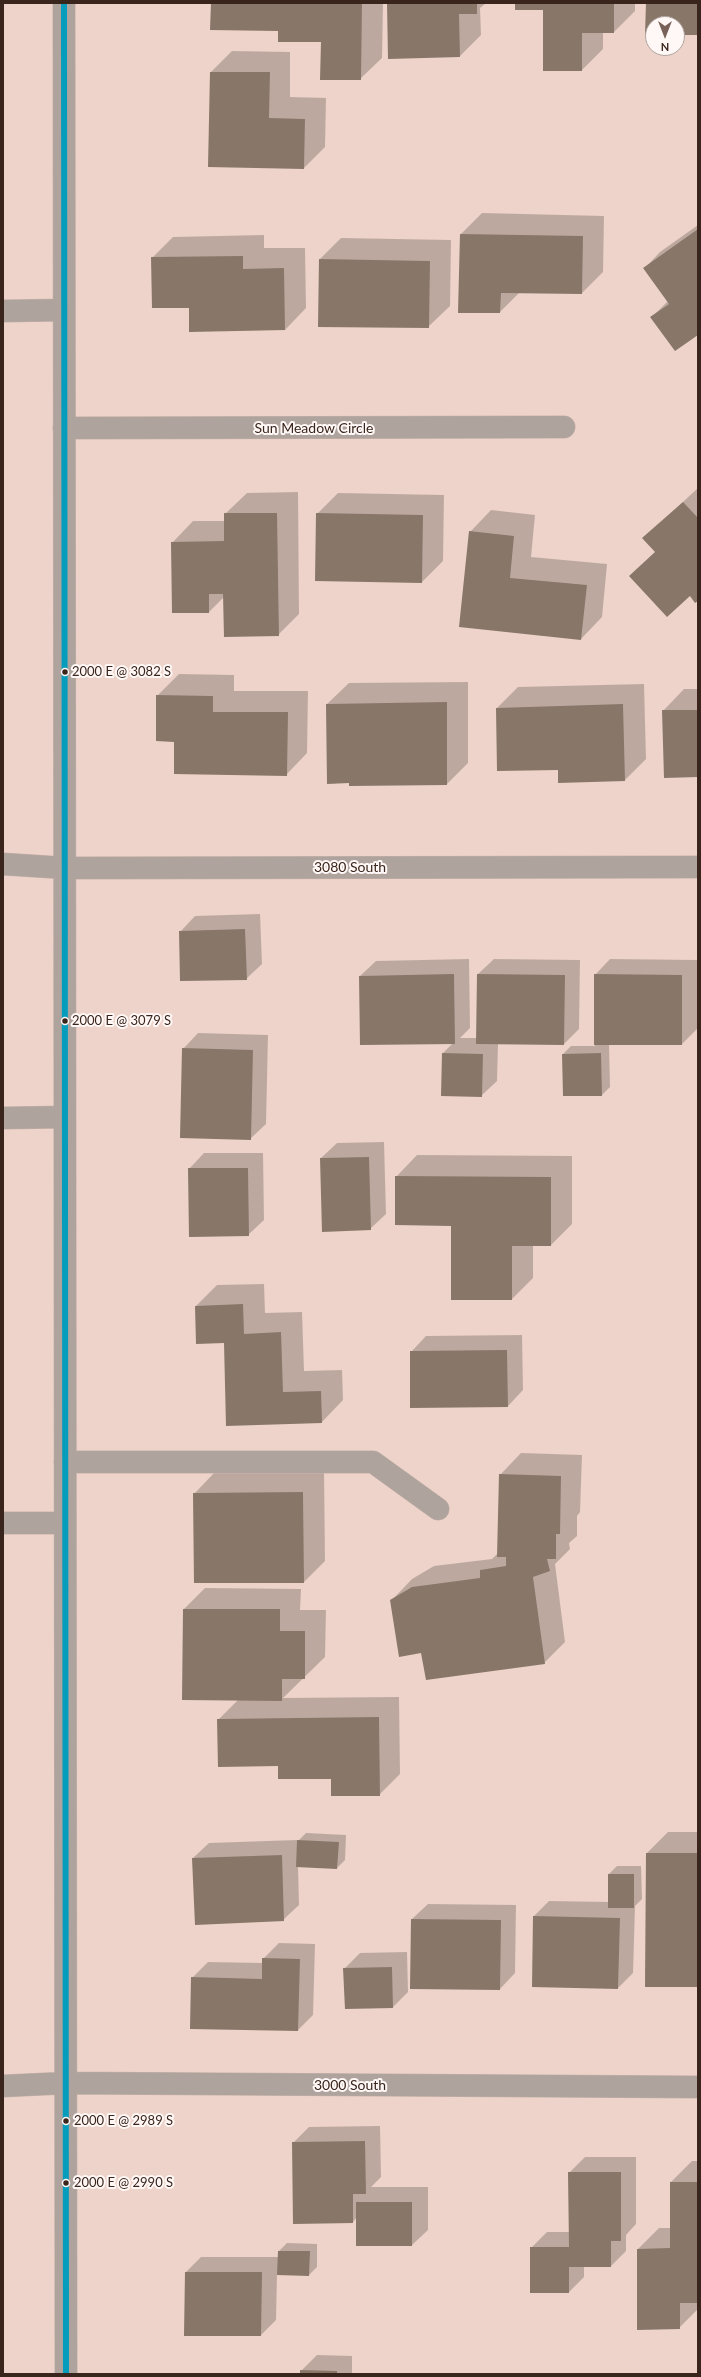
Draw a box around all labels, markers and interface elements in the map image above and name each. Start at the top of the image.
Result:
north arrow [645,16,685,56]
text: N [661,41,669,54]
street label: Sun Meadow Circle [255,420,373,436]
place label: 2000 E @ 3082 S [72,664,171,680]
marker: 2000 E @ 3082 S [60,667,70,677]
street label: 3080 South [314,859,386,875]
place label: 2000 E @ 3079 S [72,1013,171,1029]
marker: 2000 E @ 3079 S [60,1016,70,1026]
street label: 3000 South [314,2077,386,2093]
place label: 2000 E @ 2989 S [74,2113,173,2129]
marker: 2000 E @ 2989 S [61,2116,71,2126]
place label: 2000 E @ 2990 S [74,2175,173,2191]
marker: 2000 E @ 2990 S [61,2178,71,2188]

